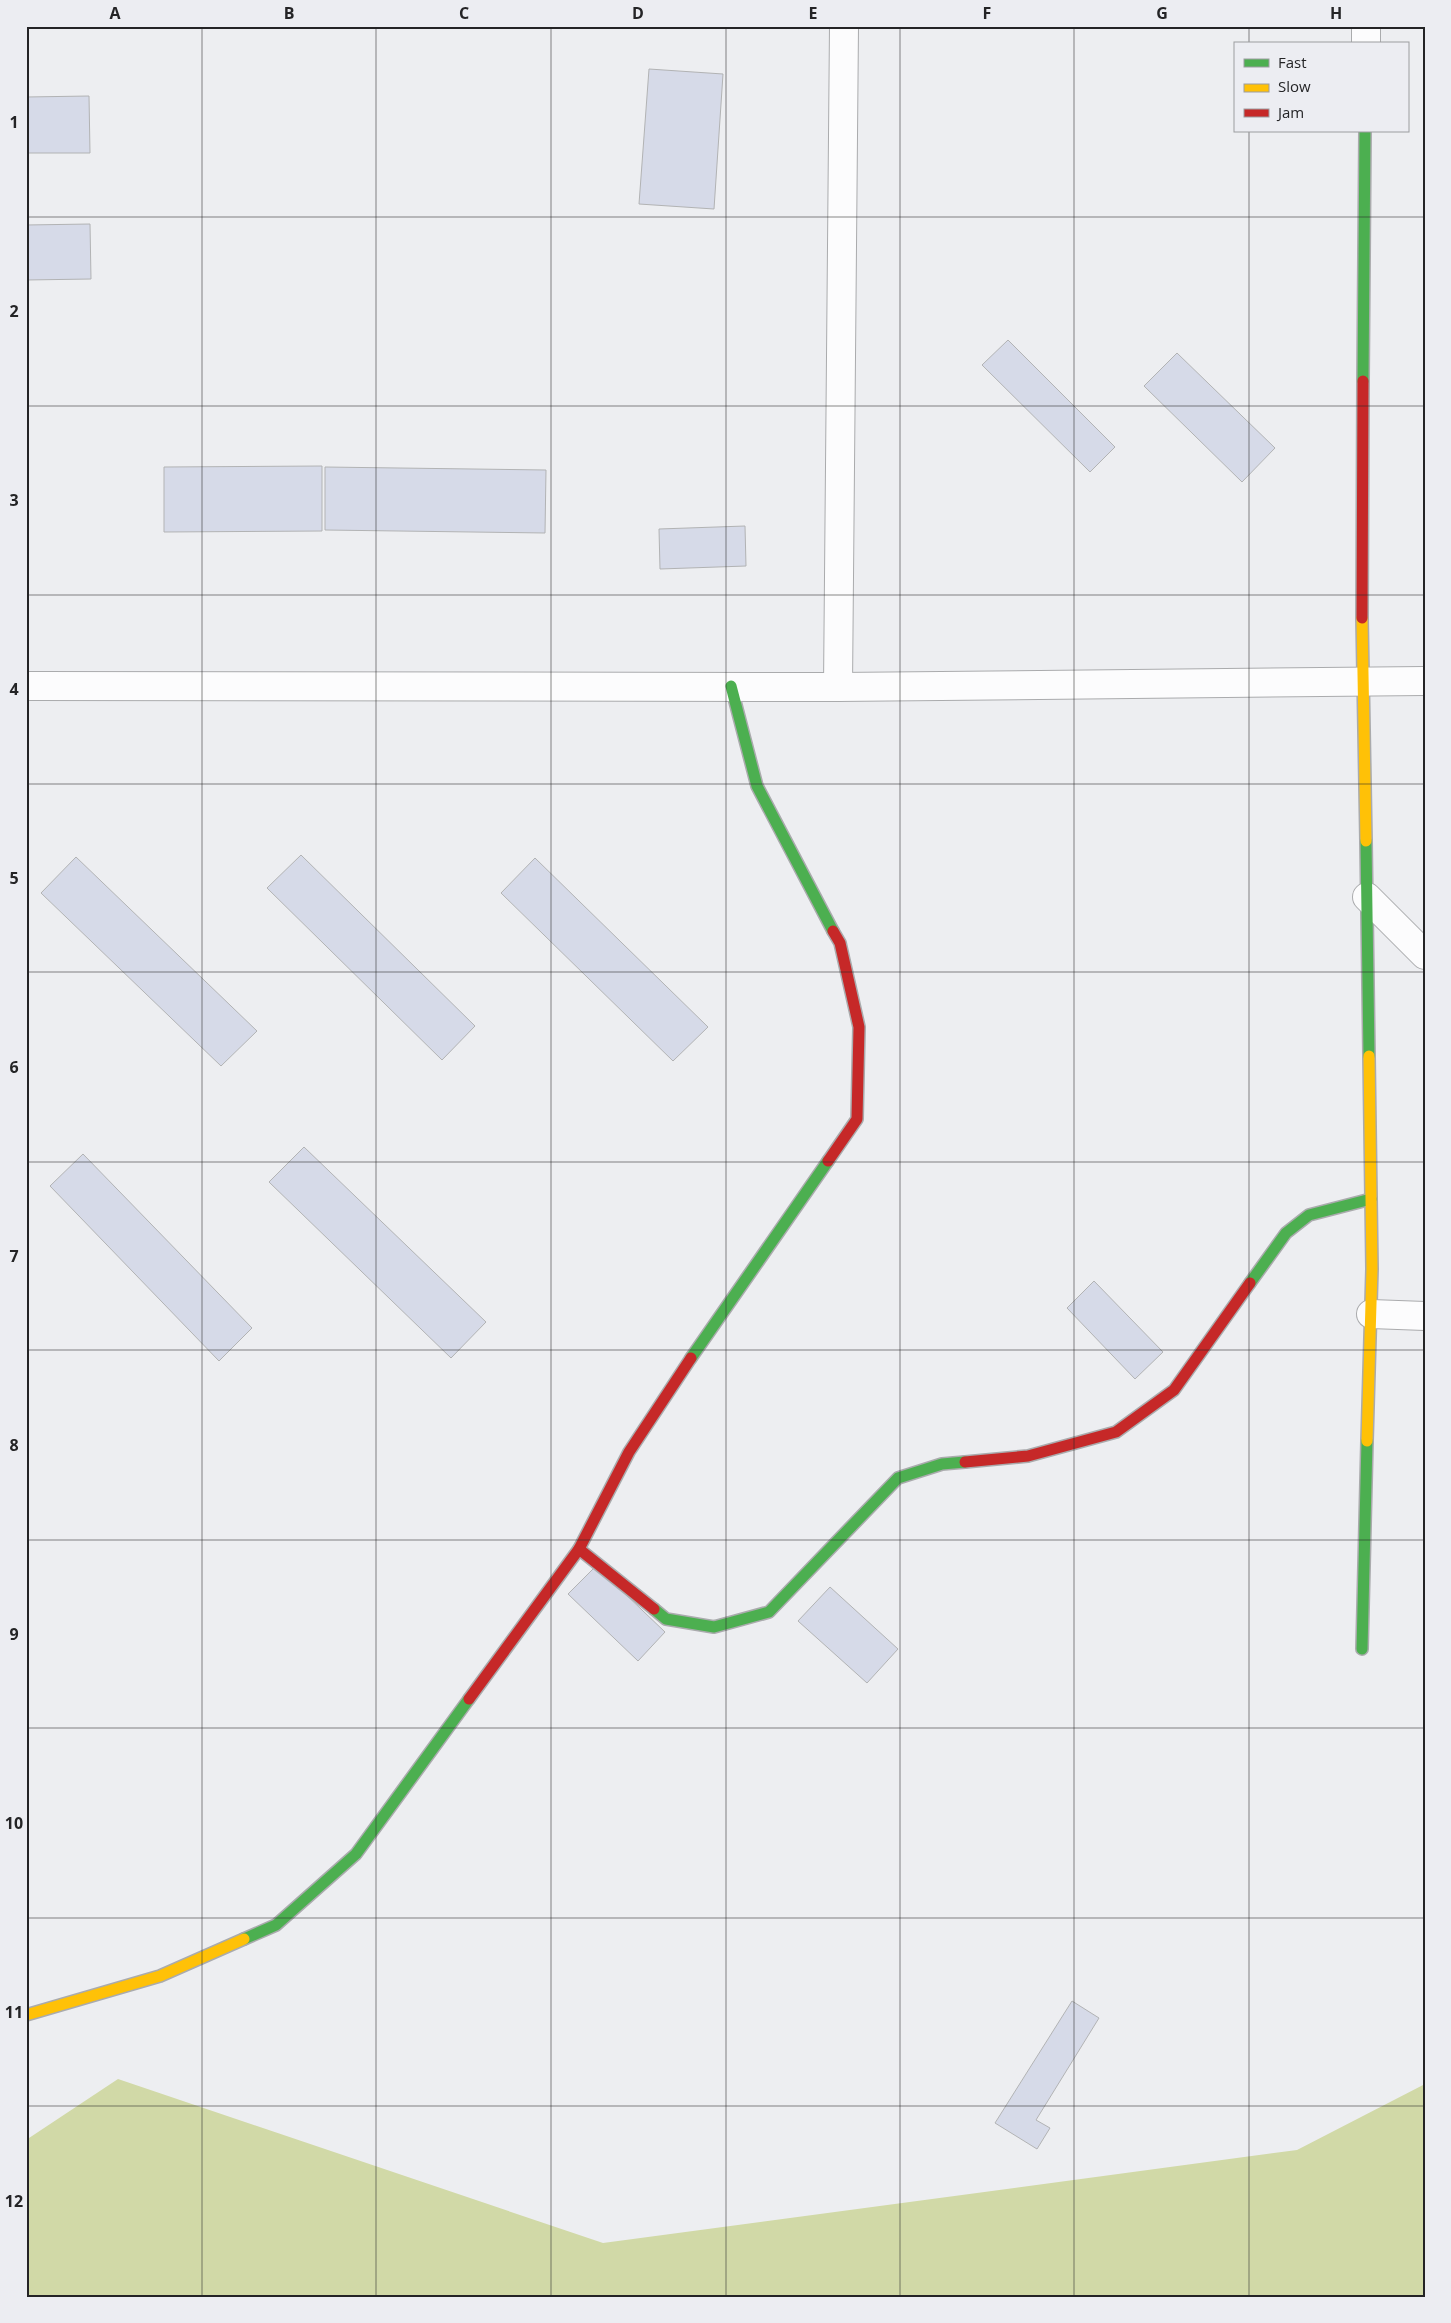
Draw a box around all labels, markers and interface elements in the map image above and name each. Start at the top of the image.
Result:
text: A [109,2,121,24]
text: B [284,2,294,24]
text: C [459,2,469,24]
text: D [632,2,644,24]
text: E [809,2,818,24]
text: F [983,2,991,24]
text: G [1156,2,1168,24]
text: H [1330,2,1342,24]
legend [1234,42,1408,132]
text: Fast [1278,52,1307,72]
text: Slow [1278,76,1311,96]
text: Jam [1276,102,1304,122]
text: 1 [9,111,19,133]
text: 2 [9,300,19,322]
text: 3 [9,489,19,511]
text: 4 [9,678,19,700]
text: 5 [9,867,19,889]
text: 6 [9,1056,19,1078]
text: 7 [9,1245,19,1267]
text: 8 [9,1434,19,1456]
text: 9 [9,1623,19,1645]
text: 10 [5,1812,23,1834]
text: 11 [5,2001,23,2023]
text: 12 [5,2190,23,2212]

